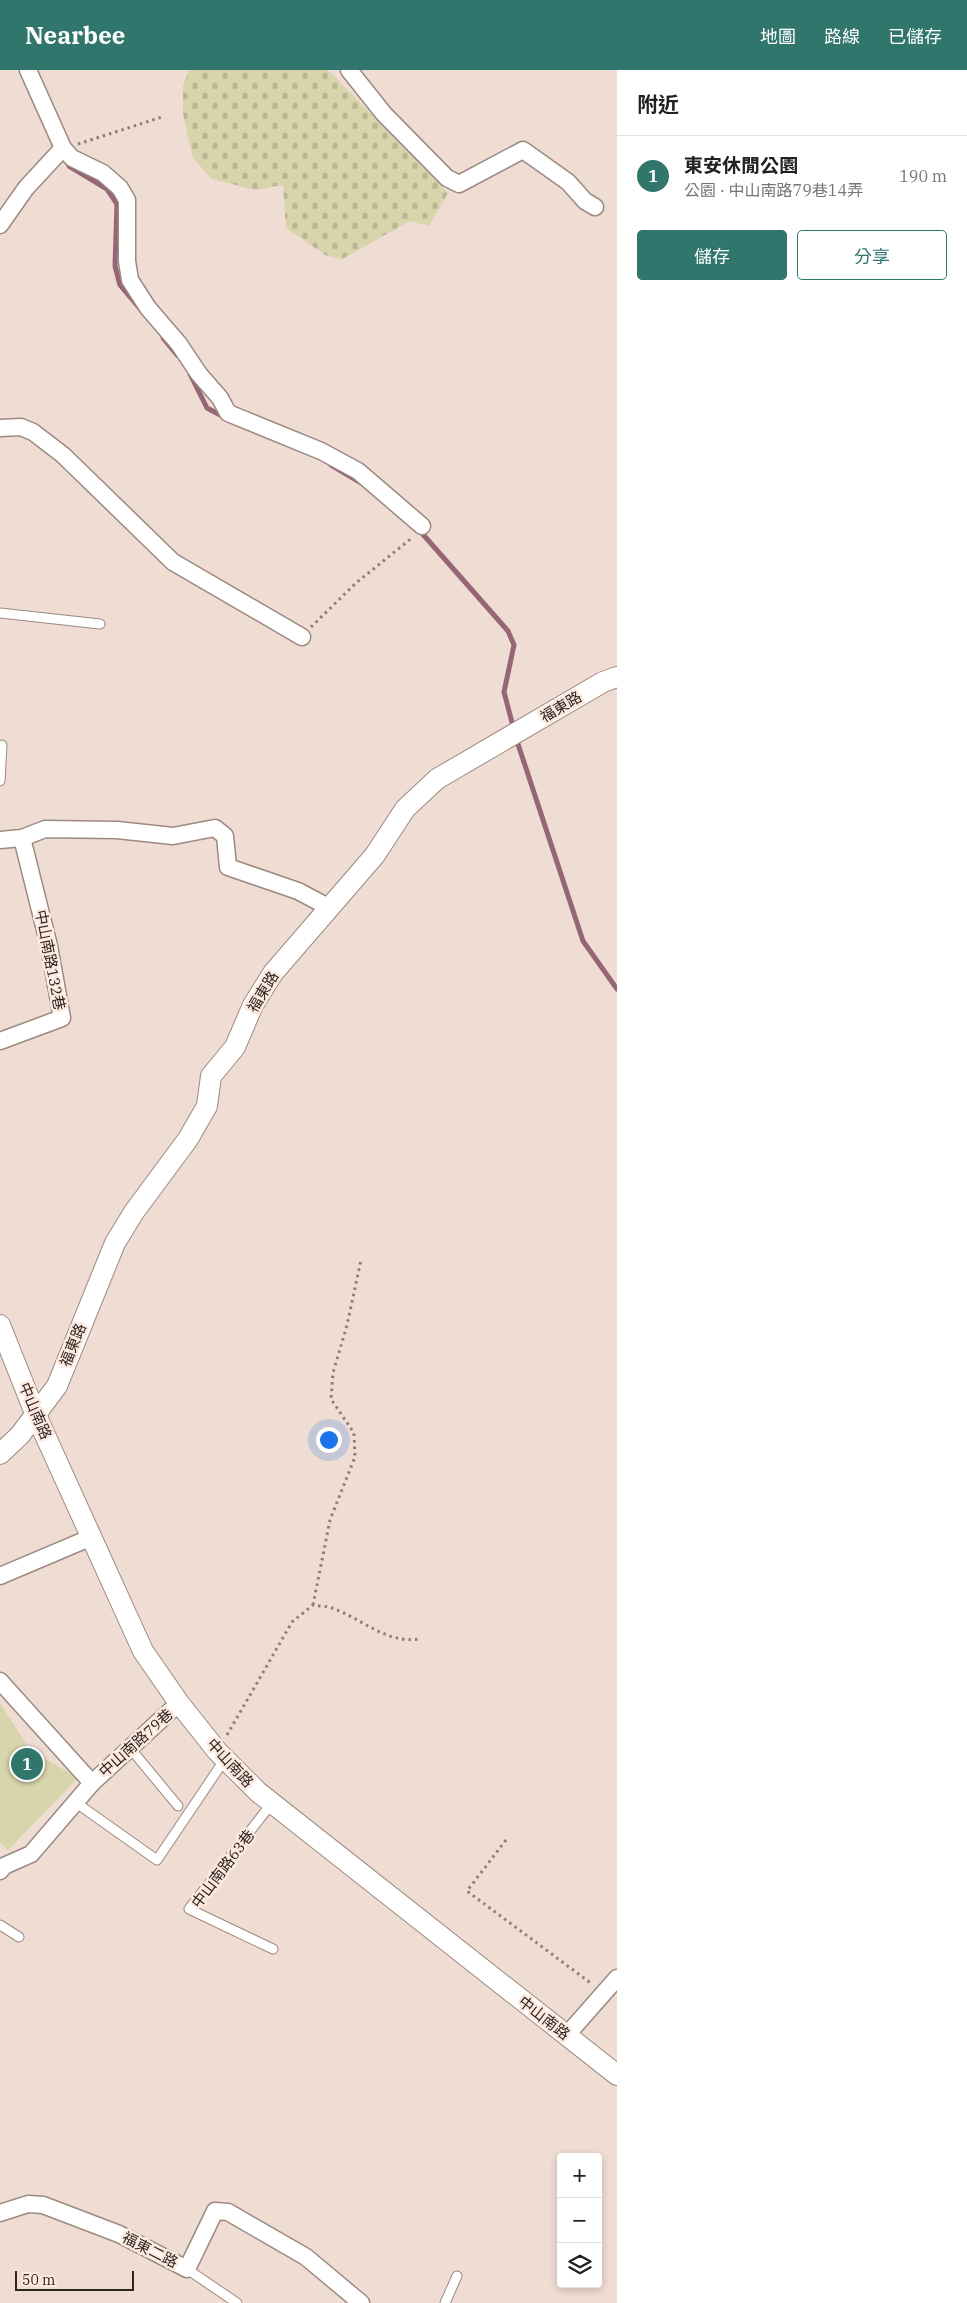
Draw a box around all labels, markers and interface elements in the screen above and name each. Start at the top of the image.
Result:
text: Nearbee [25,19,125,51]
text: 地圖 [760,25,796,48]
text: 路線 [824,25,860,48]
text: 已儲存 [888,25,942,48]
text: 附近 [637,90,679,118]
text: 東安休閒公園 [684,153,798,177]
text: 1 [648,166,658,186]
text: 190 m [899,166,947,186]
text: 公園 · 中山南路79巷14弄 [684,180,863,200]
button: 儲存 [637,230,787,280]
button: 分享 [797,230,947,280]
street label: 福東路 [537,687,585,726]
street label: 中山南路132巷 [31,908,70,1012]
street label: 福東路 [243,968,282,1016]
street label: 福東路 [55,1320,90,1369]
street label: 中山南路 [15,1379,56,1442]
your location [316,1427,342,1453]
street label: 中山南路79巷 [95,1704,177,1781]
street label: 中山南路 [203,1734,258,1791]
pin: 1 [11,1745,43,1783]
street label: 中山南路63巷 [187,1826,258,1912]
street label: 中山南路 [515,1992,574,2044]
map controls [557,2153,602,2288]
button: + [557,2153,602,2198]
button: − [557,2198,602,2243]
street label: 福東二路 [119,2227,181,2272]
button: layers [557,2243,602,2288]
scale bar [15,2268,134,2291]
text: 50 m [22,2271,55,2289]

